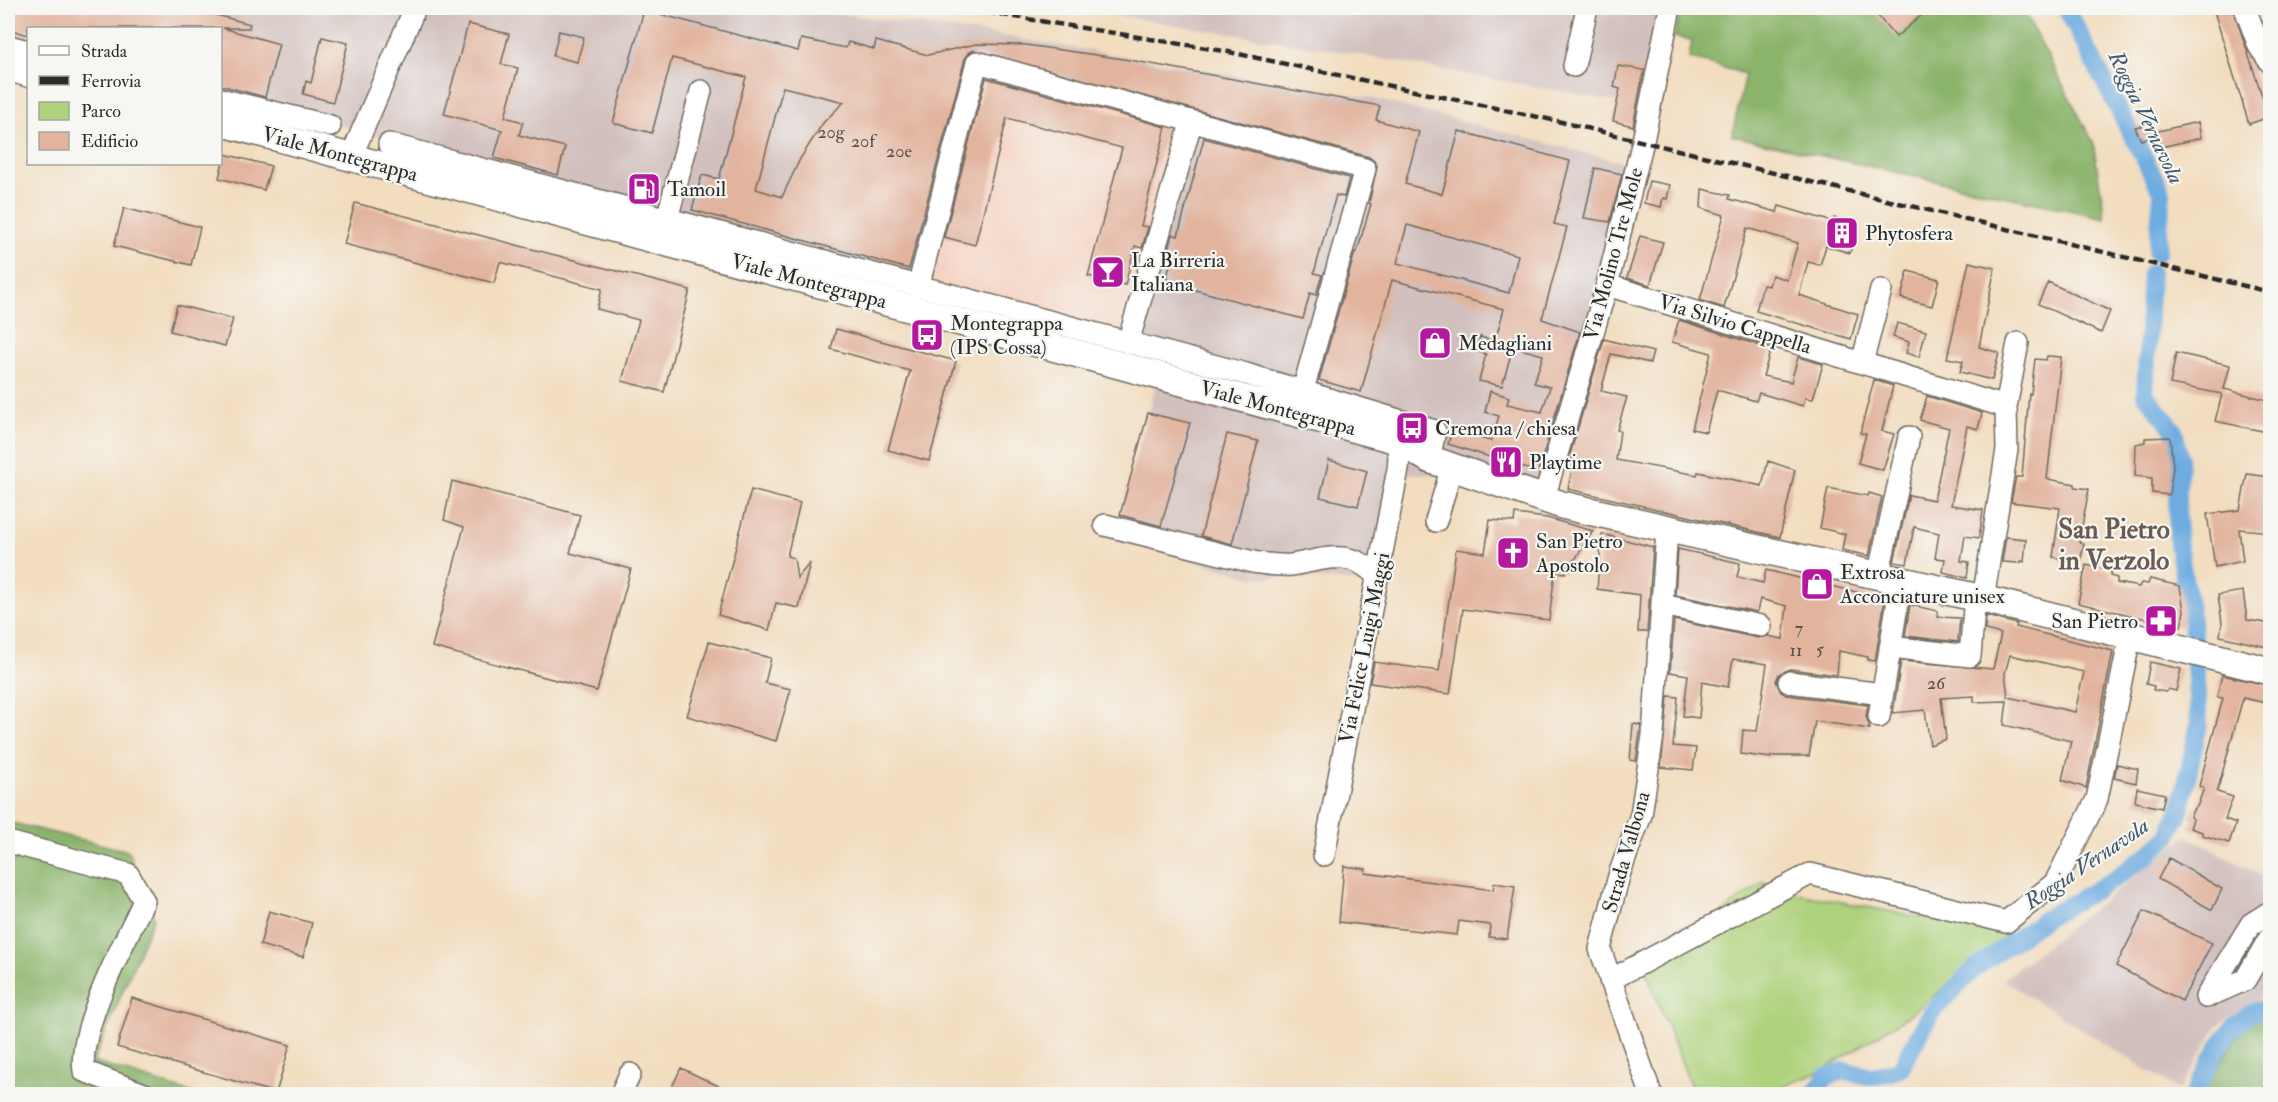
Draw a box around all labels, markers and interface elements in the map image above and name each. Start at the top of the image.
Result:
legend [27,27,222,165]
text: Strada [81,40,128,63]
water label: Roggia Vernavola [2101,45,2190,189]
text: Ferrovia [81,70,142,93]
text: Parco [81,100,121,123]
street label: Viale Montegrappa [259,121,421,188]
house number: 20g [817,121,846,144]
text: Edificio [81,130,138,153]
house number: 20f [851,130,878,153]
house number: 20e [886,140,912,163]
street label: Via Molino Tre Mole [1577,165,1650,344]
fuel station icon: Tamoil [626,171,662,207]
place label: Tamoil [667,176,727,203]
building icon: Phytosfera [1824,215,1860,251]
place label: Phytosfera [1865,220,1954,247]
place label: La Birreria Italiana [1131,247,1225,298]
street label: Viale Montegrappa [728,248,890,315]
bar icon: La Birreria Italiana [1090,254,1126,290]
street label: Via Silvio Cappella [1655,288,1815,361]
place label: Montegrappa (IPS Cossa) [950,310,1063,361]
bus stop icon: Montegrappa (IPS Cossa) [909,317,945,353]
shop icon: Medagliani [1417,325,1453,361]
place label: Medagliani [1458,330,1552,357]
street label: Viale Montegrappa [1197,375,1359,442]
bus stop icon: Cremona / chiesa [1394,410,1430,446]
place label: Cremona / chiesa [1435,415,1577,442]
restaurant icon: Playtime [1488,444,1524,480]
place label: Playtime [1529,449,1602,476]
district label: San Pietro in Verzolo [2058,513,2170,577]
place label: San Pietro Apostolo [1535,528,1623,579]
church icon: San Pietro Apostolo [1495,535,1531,571]
street label: Via Felice Luigi Maggi [1333,550,1396,746]
place label: Extrosa Acconciature unisex [1839,559,2006,610]
shop icon: Extrosa Acconciature unisex [1799,566,1835,602]
pharmacy icon: San Pietro [2143,603,2179,639]
place label: San Pietro [2051,608,2138,635]
house number: 7 [1795,617,1803,640]
house number: 5 [1816,638,1824,661]
house number: 11 [1790,639,1802,662]
house number: 26 [1927,672,1946,695]
street label: Strada Valbona [1596,788,1657,916]
water label: Roggia Vernavola [2018,812,2154,916]

